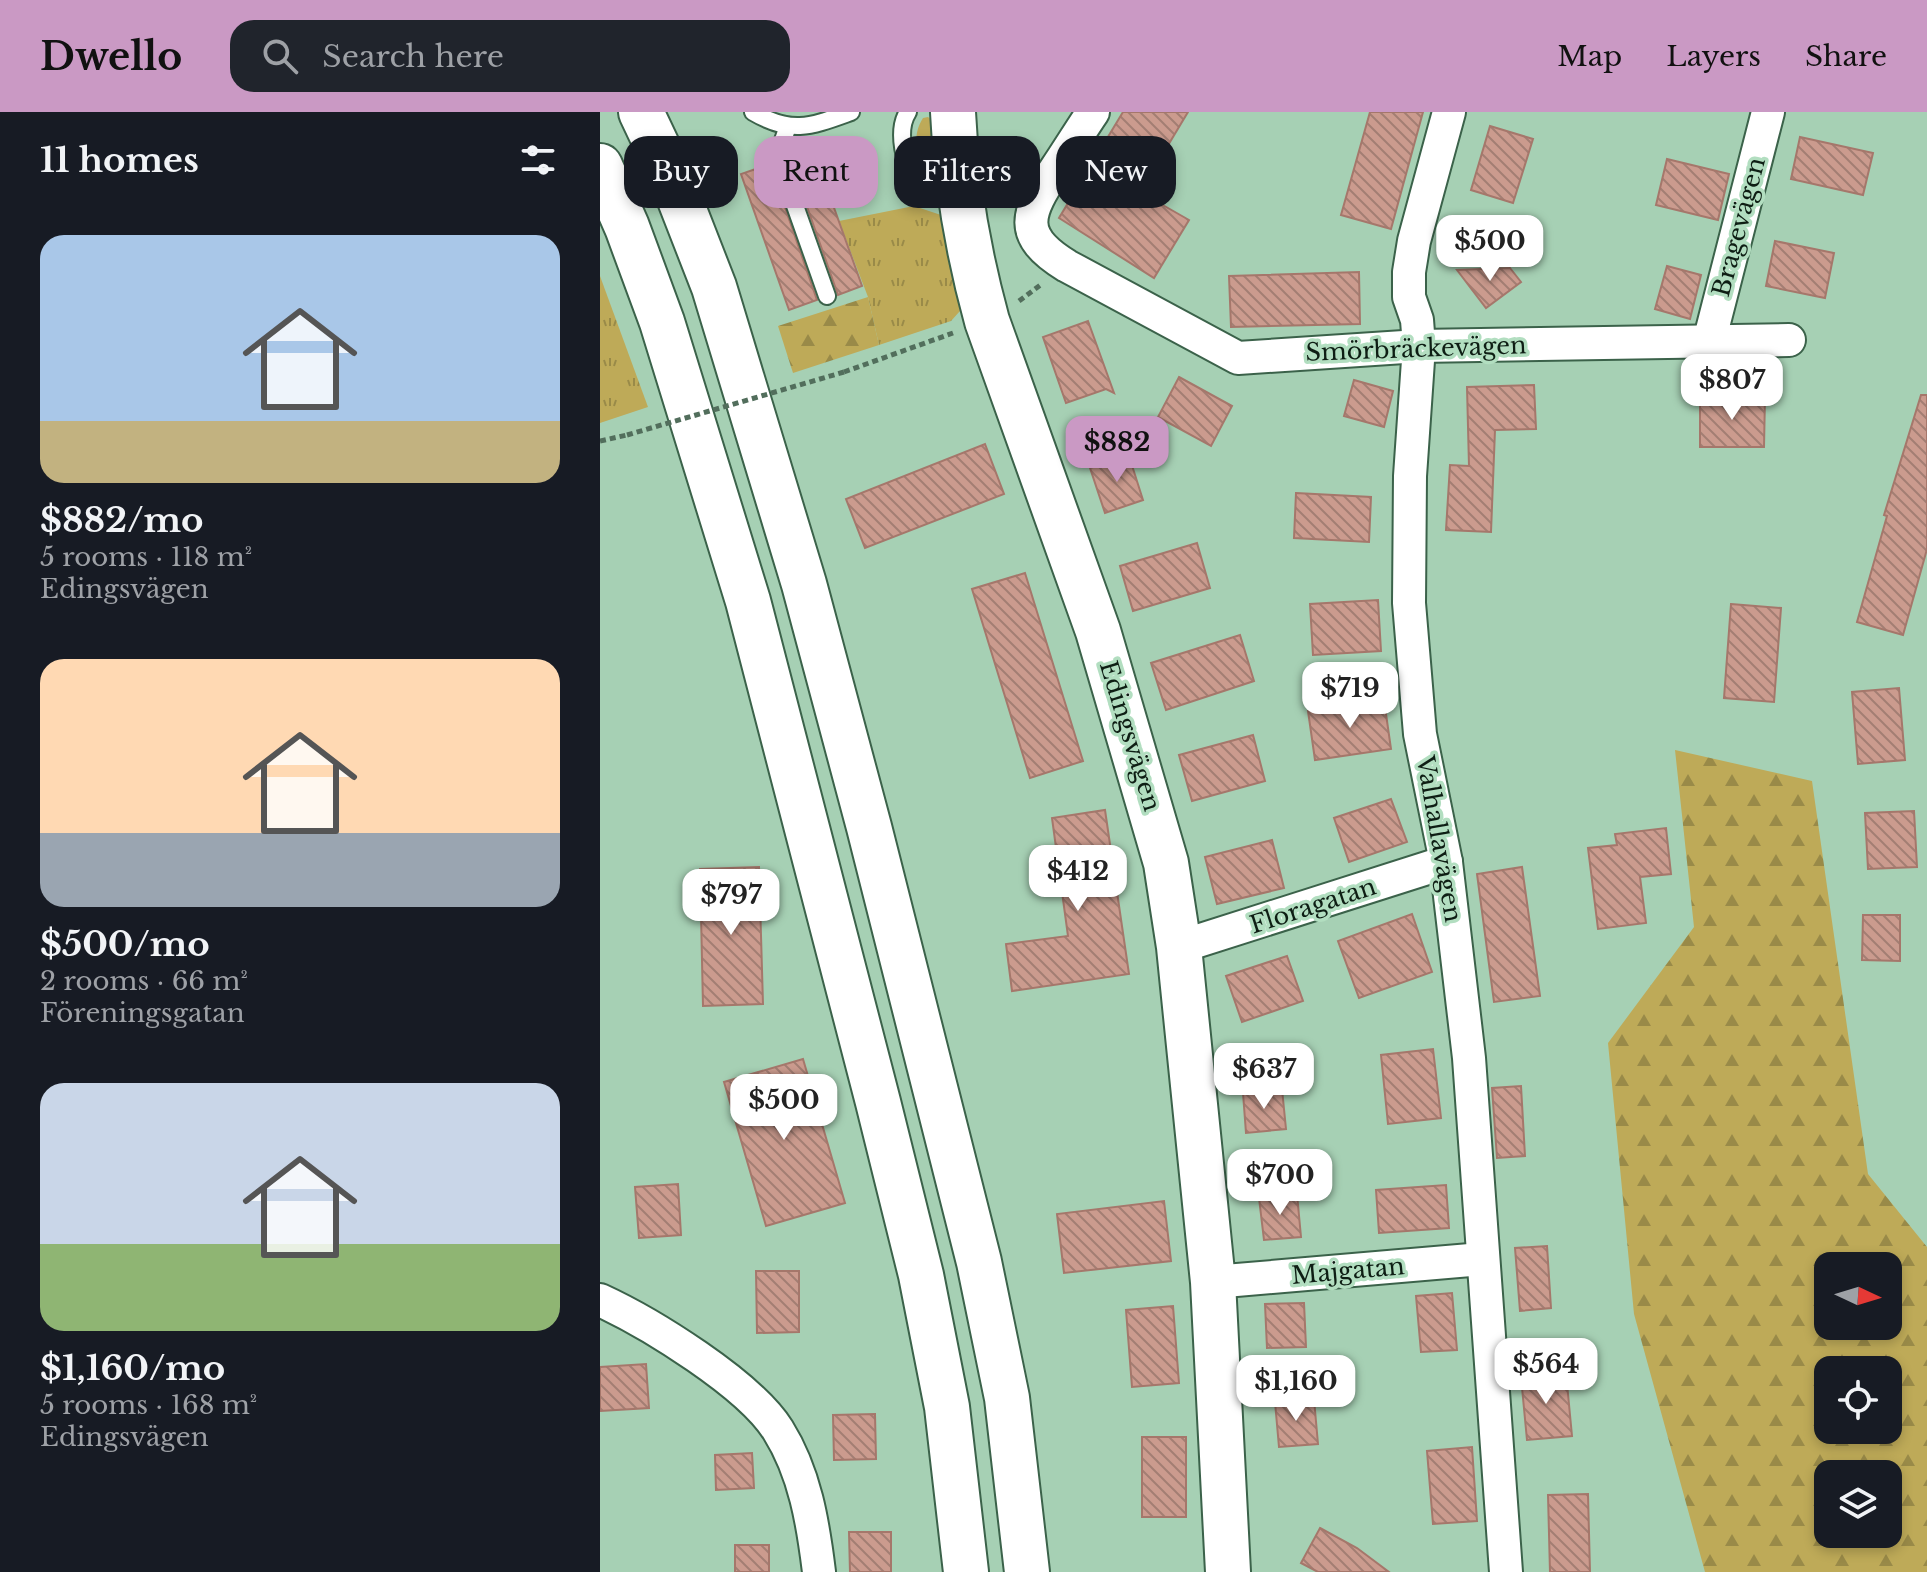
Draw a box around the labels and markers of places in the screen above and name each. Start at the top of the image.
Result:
pin: $500 [1443,215,1537,283]
pin: $807 [1685,354,1779,422]
pin: $882 [1070,416,1164,484]
pin: $719 [1303,662,1397,730]
pin: $412 [1031,845,1125,913]
pin: $797 [684,869,778,937]
pin: $637 [1217,1043,1311,1111]
pin: $500 [737,1074,831,1142]
pin: $700 [1233,1149,1327,1217]
pin: $564 [1499,1338,1593,1406]
pin: $1,160 [1231,1355,1361,1423]

